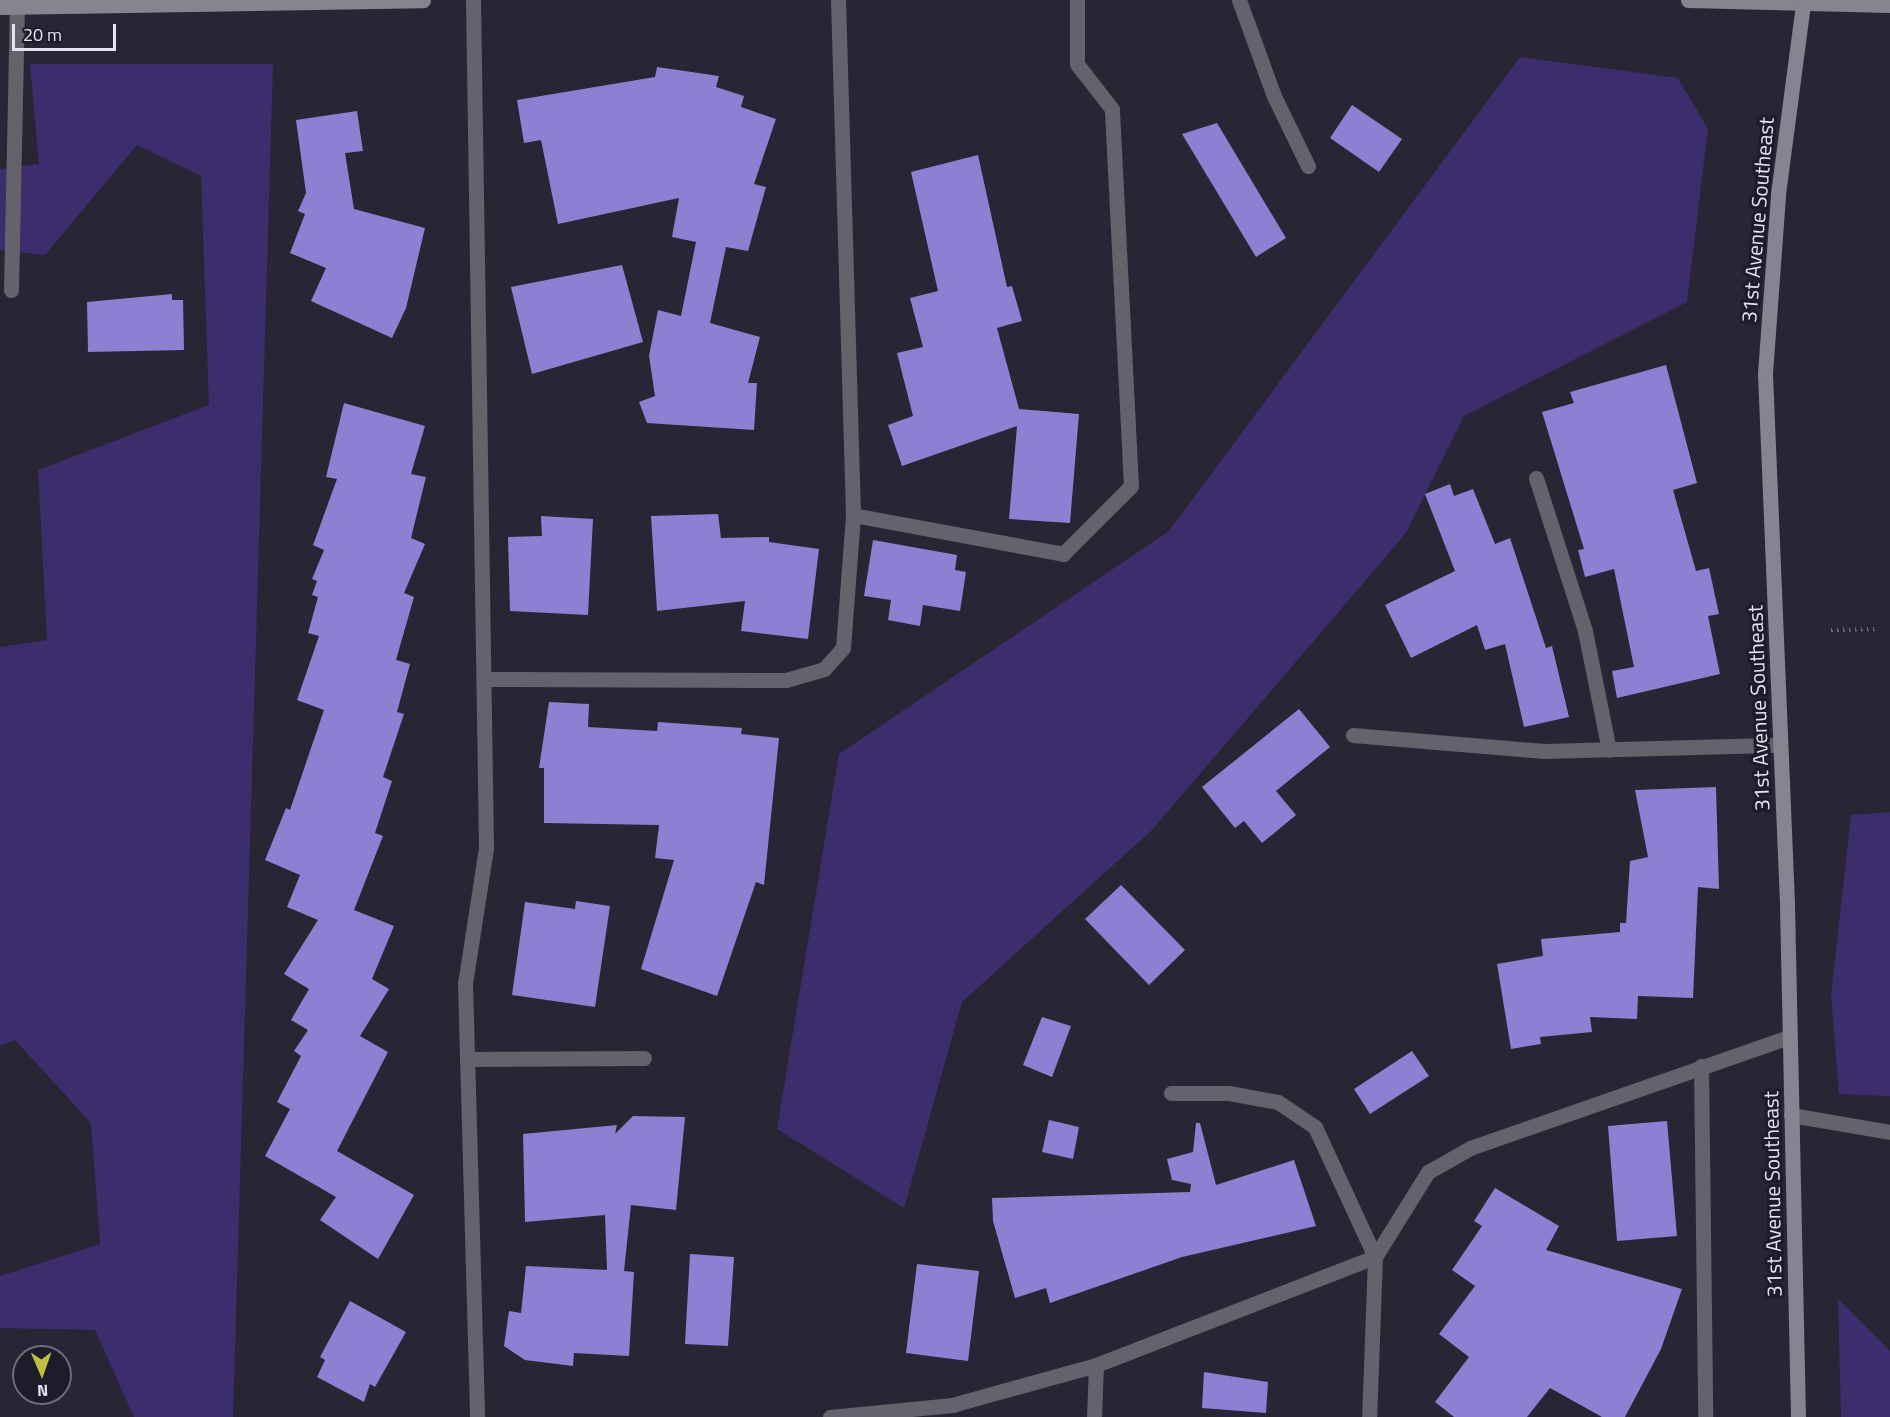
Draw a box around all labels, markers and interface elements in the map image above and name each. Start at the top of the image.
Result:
scale bar [15,12,118,50]
text: 20 m [23,21,62,48]
street label: 31st Avenue Southeast [1735,116,1779,324]
street label: 31st Avenue Southeast [1742,605,1774,811]
street label: 31st Avenue Southeast [1758,1091,1786,1297]
north arrow [12,1345,72,1405]
text: N [37,1379,49,1403]

